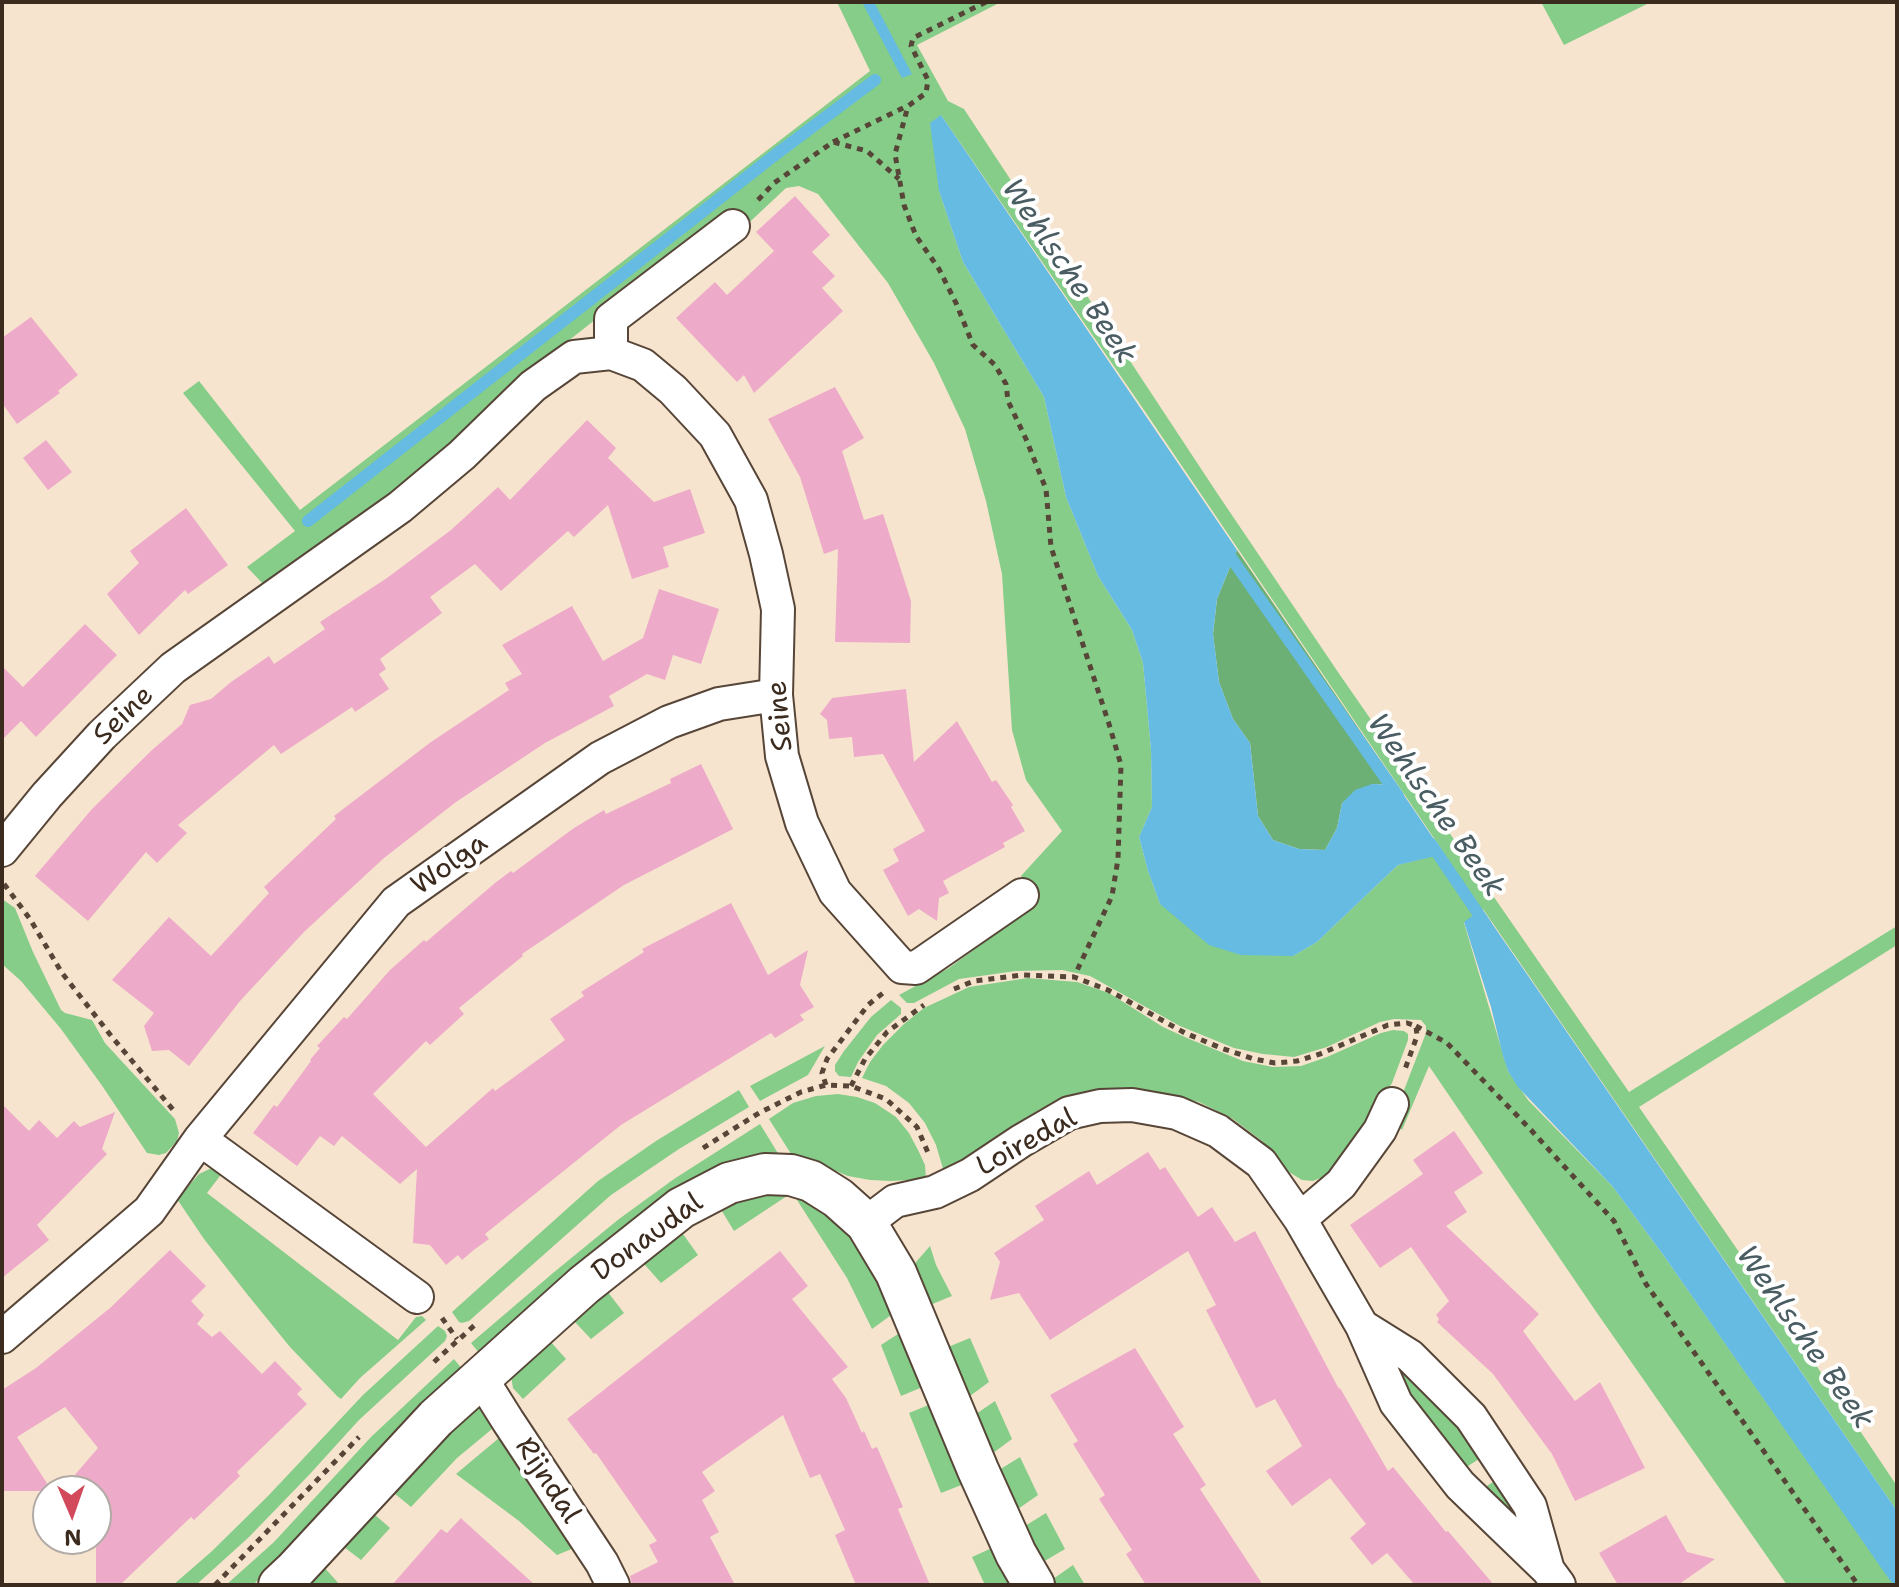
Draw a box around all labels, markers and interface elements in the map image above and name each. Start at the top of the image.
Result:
water label: Wehlsche Beek [993,172,1143,372]
street label: Seine [87,679,161,753]
street label: Seine [761,679,801,753]
water label: Wehlsche Beek [1358,707,1512,905]
street label: Wolga [405,827,495,903]
street label: Loiredal [971,1102,1083,1184]
street label: Donaudal [586,1187,710,1289]
water label: Wehlsche Beek [1727,1239,1881,1437]
street label: Rijndal [507,1432,587,1530]
north arrow [32,1475,112,1555]
text: N [64,1523,82,1552]

